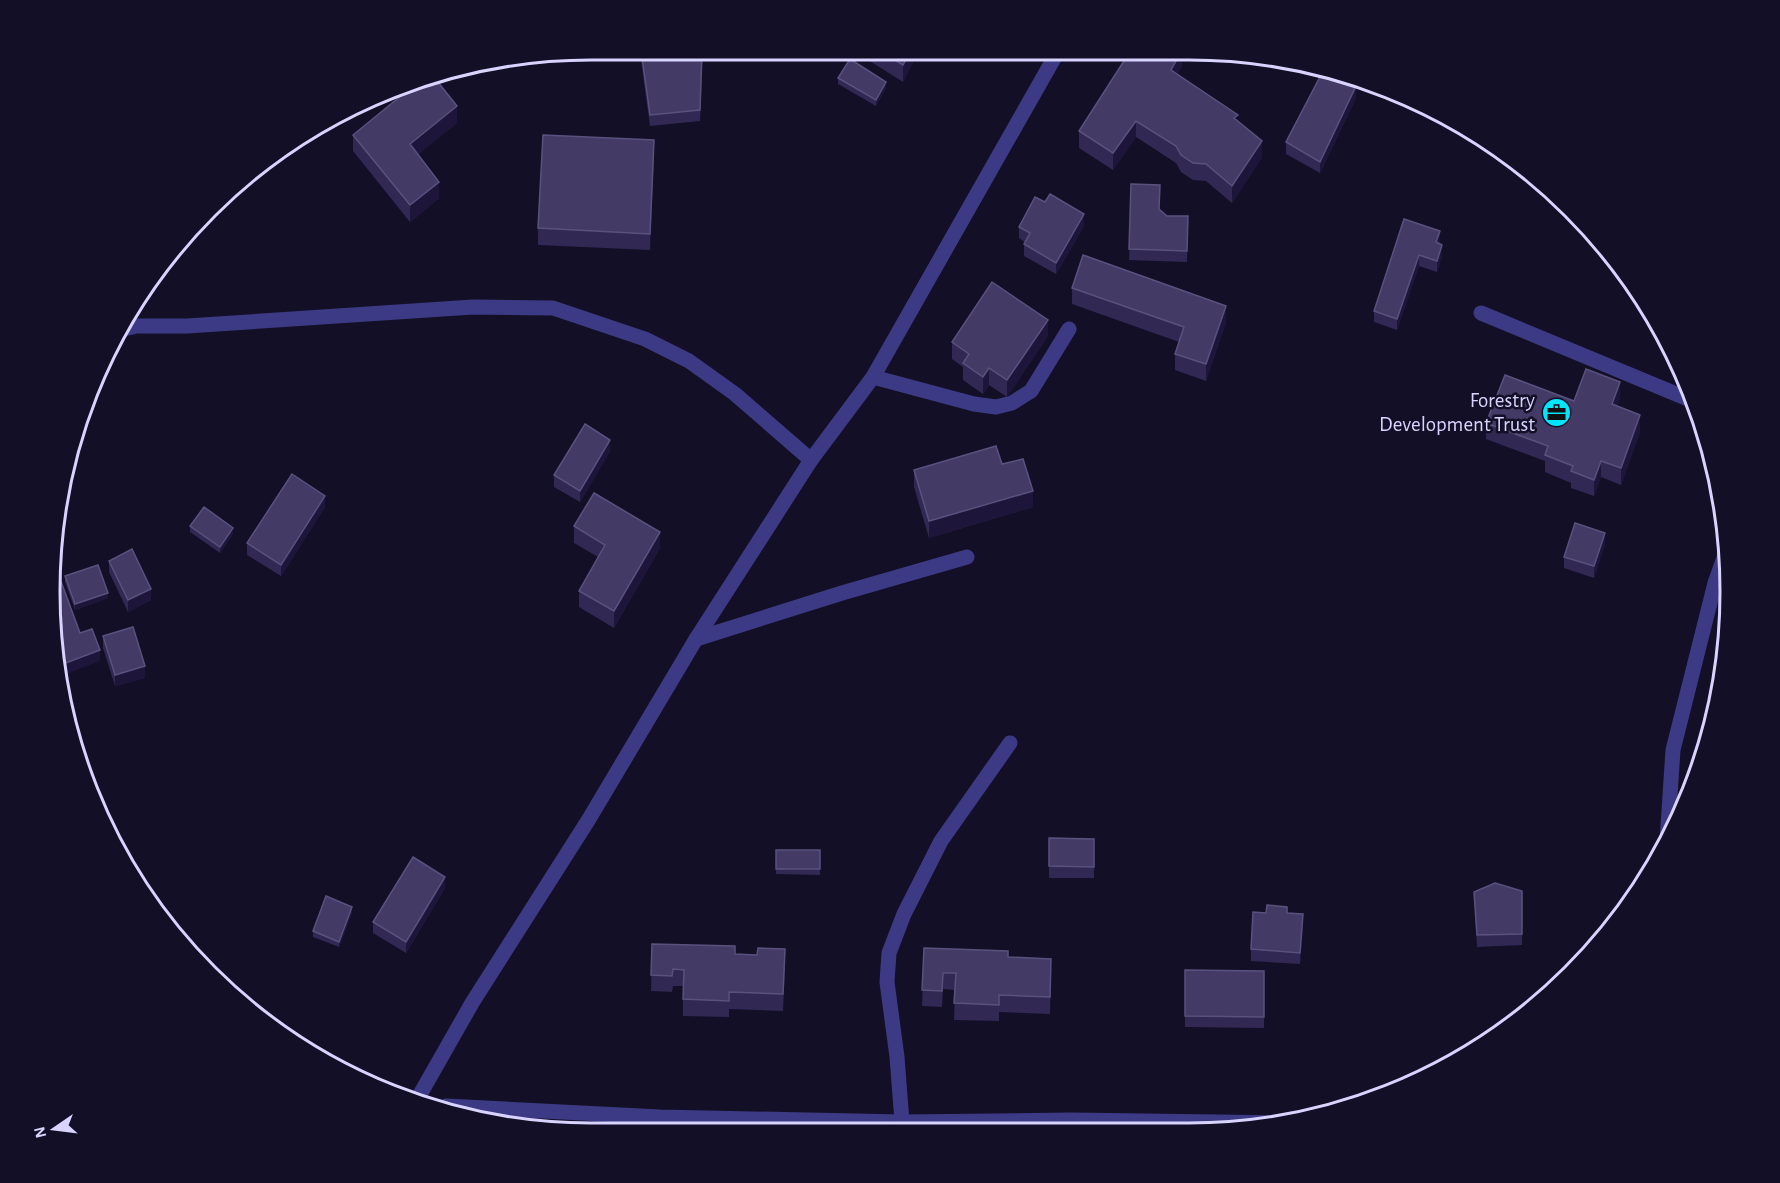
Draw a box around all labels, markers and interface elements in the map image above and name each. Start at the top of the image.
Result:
place label: Forestry Development Trust [1379,390,1535,435]
office icon: Forestry Development Trust [1540,396,1572,428]
north arrow [24,1099,84,1159]
text: N [31,1125,50,1140]

